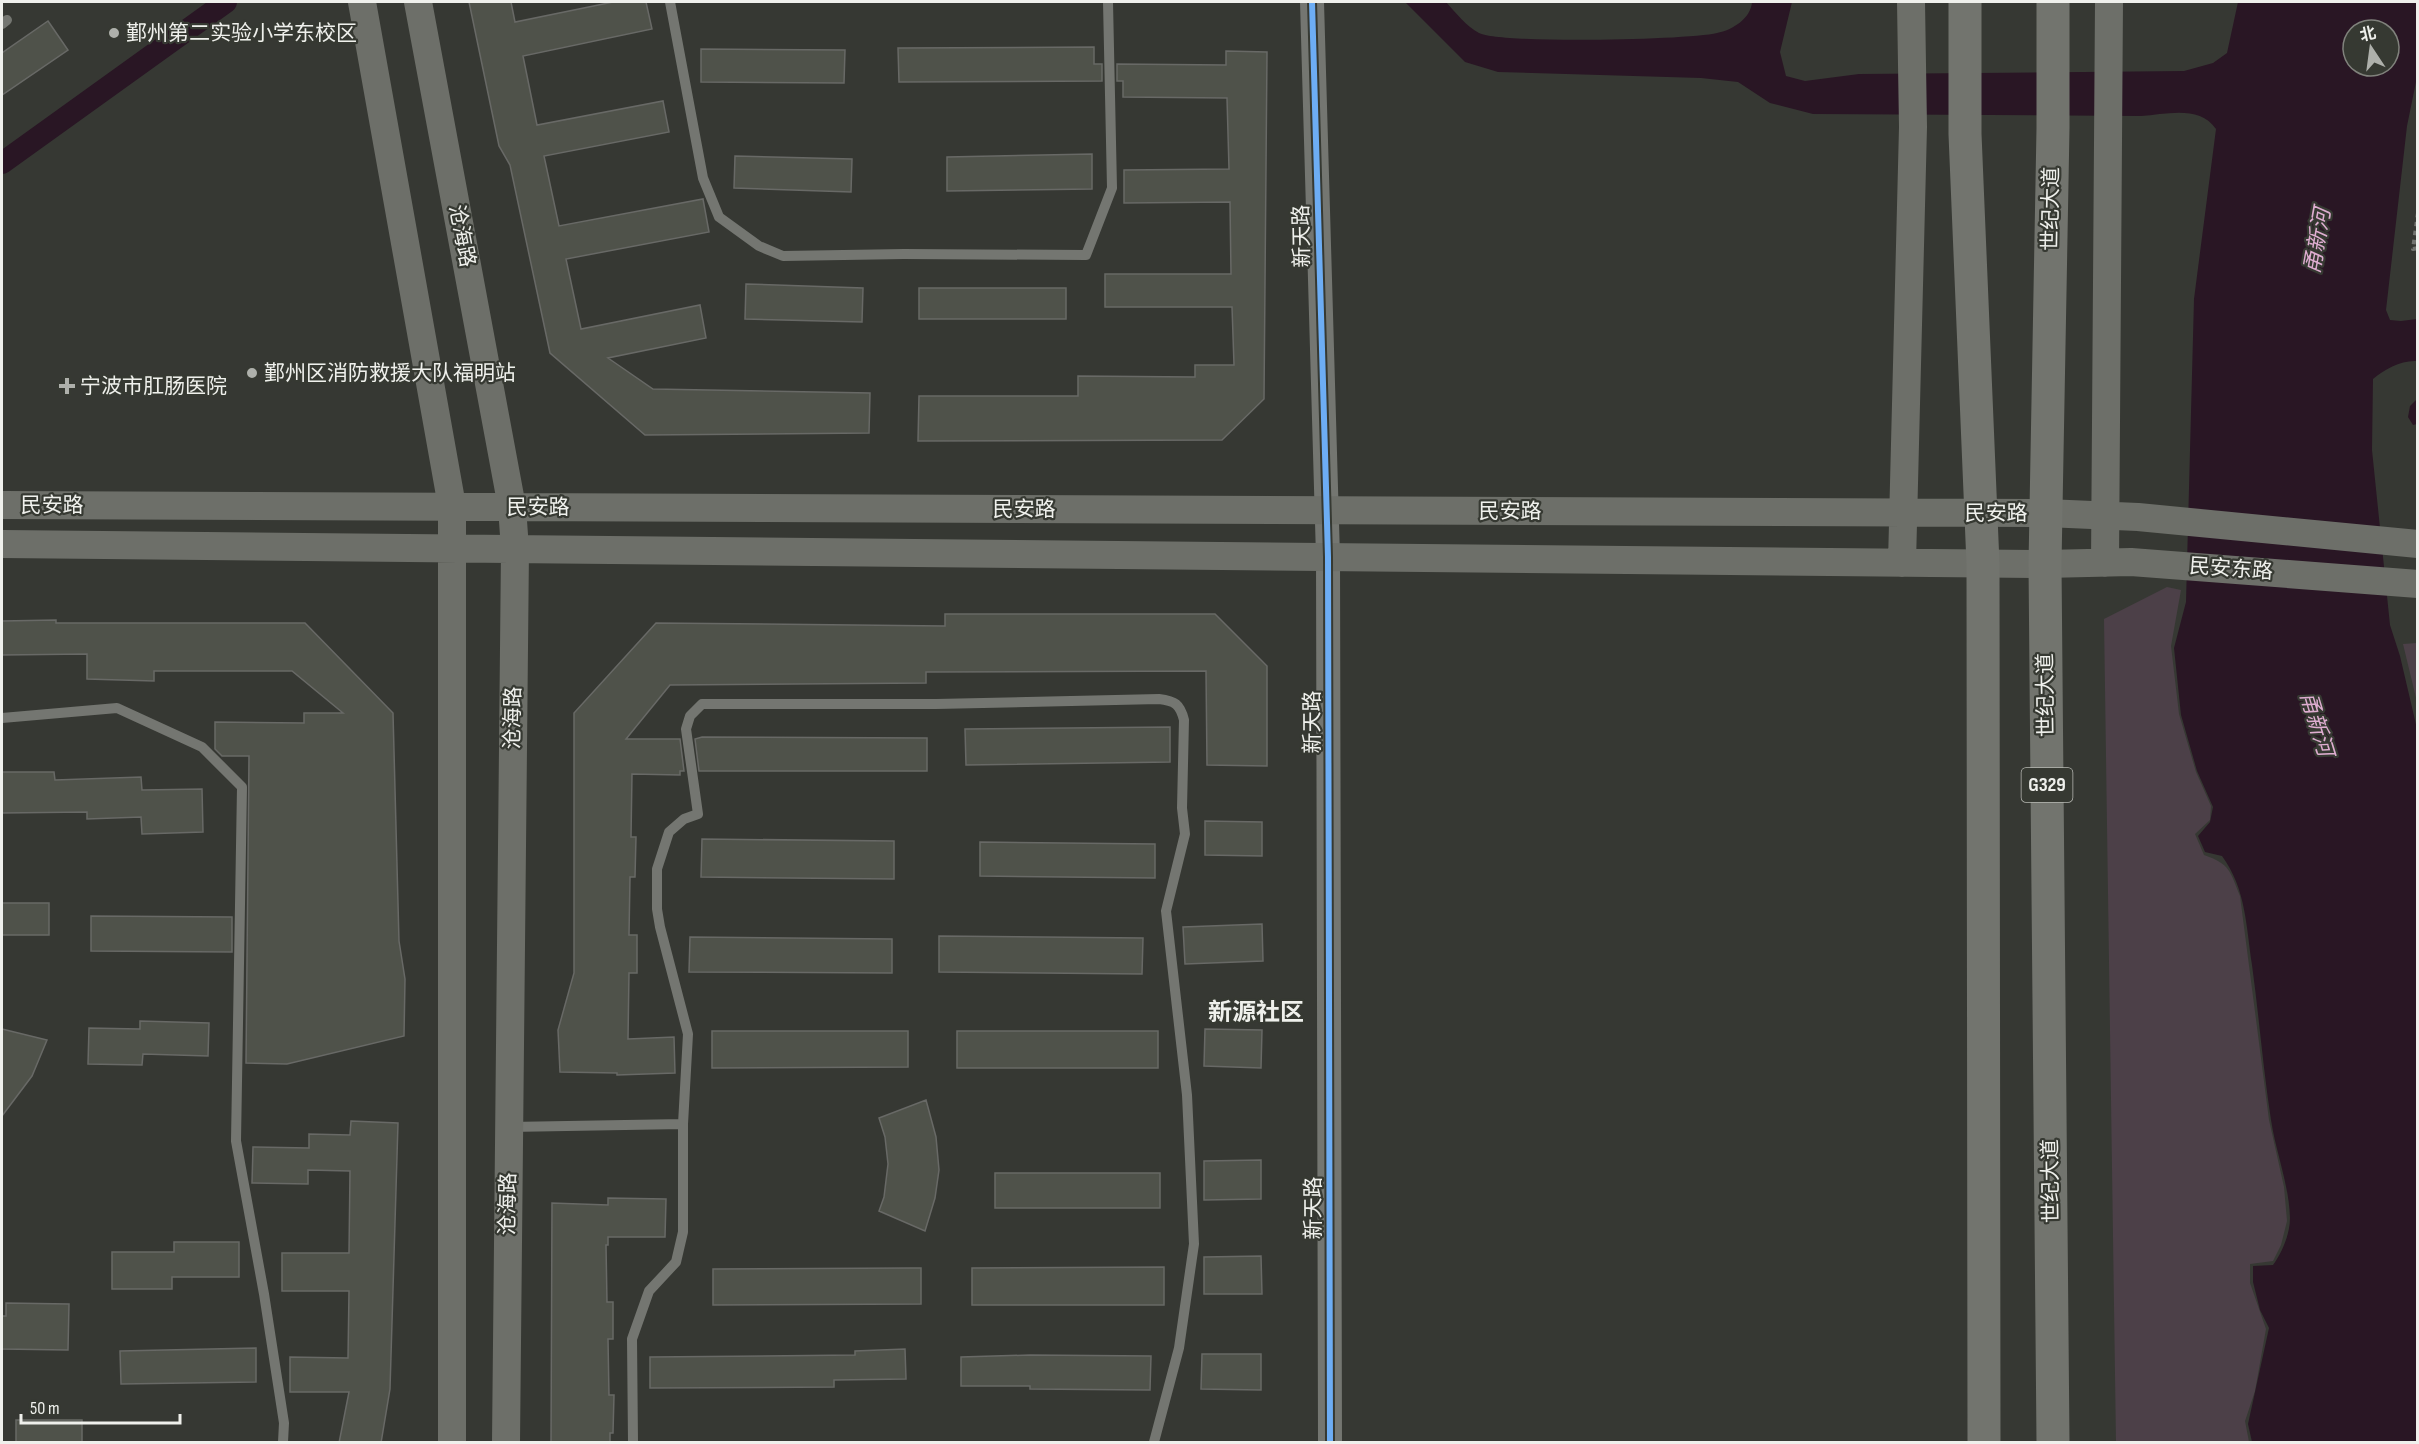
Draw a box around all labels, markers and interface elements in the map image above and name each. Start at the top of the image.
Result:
north arrow [2341,18,2401,78]
place label: 鄞州第二实验小学东校区 [126,21,357,46]
text: 北 [2358,24,2378,46]
marker: 鄞州第二实验小学东校区 [107,26,121,40]
street label: 世纪大道 [2038,167,2064,251]
water label: 甬新河 [2299,202,2338,276]
street label: 沧海路 [444,203,480,269]
street label: 新天路 [1289,204,1315,268]
place label: 鄞州区消防救援大队福明站 [264,361,516,386]
marker: 鄞州区消防救援大队福明站 [245,366,259,380]
place label: 宁波市肛肠医院 [80,374,227,399]
marker: 宁波市肛肠医院 [58,377,76,395]
street label: 民安路 [21,493,84,518]
street label: 民安路 [507,495,570,520]
street label: 民安路 [993,497,1056,522]
street label: 民安路 [1479,499,1542,524]
street label: 民安路 [1965,501,2028,526]
street label: 民安东路 [2188,554,2274,584]
street label: 世纪大道 [2033,653,2059,737]
street label: 沧海路 [500,686,526,750]
water label: 甬新河 [2293,688,2340,763]
street label: 新天路 [1300,691,1325,754]
road number: G329 [2022,768,2072,802]
district label: 新源社区 [1208,998,1304,1027]
street label: 世纪大道 [2038,1139,2064,1223]
street label: 沧海路 [495,1172,521,1236]
street label: 新天路 [1301,1177,1326,1240]
scale bar [21,1387,180,1425]
text: 50 m [30,1398,60,1419]

